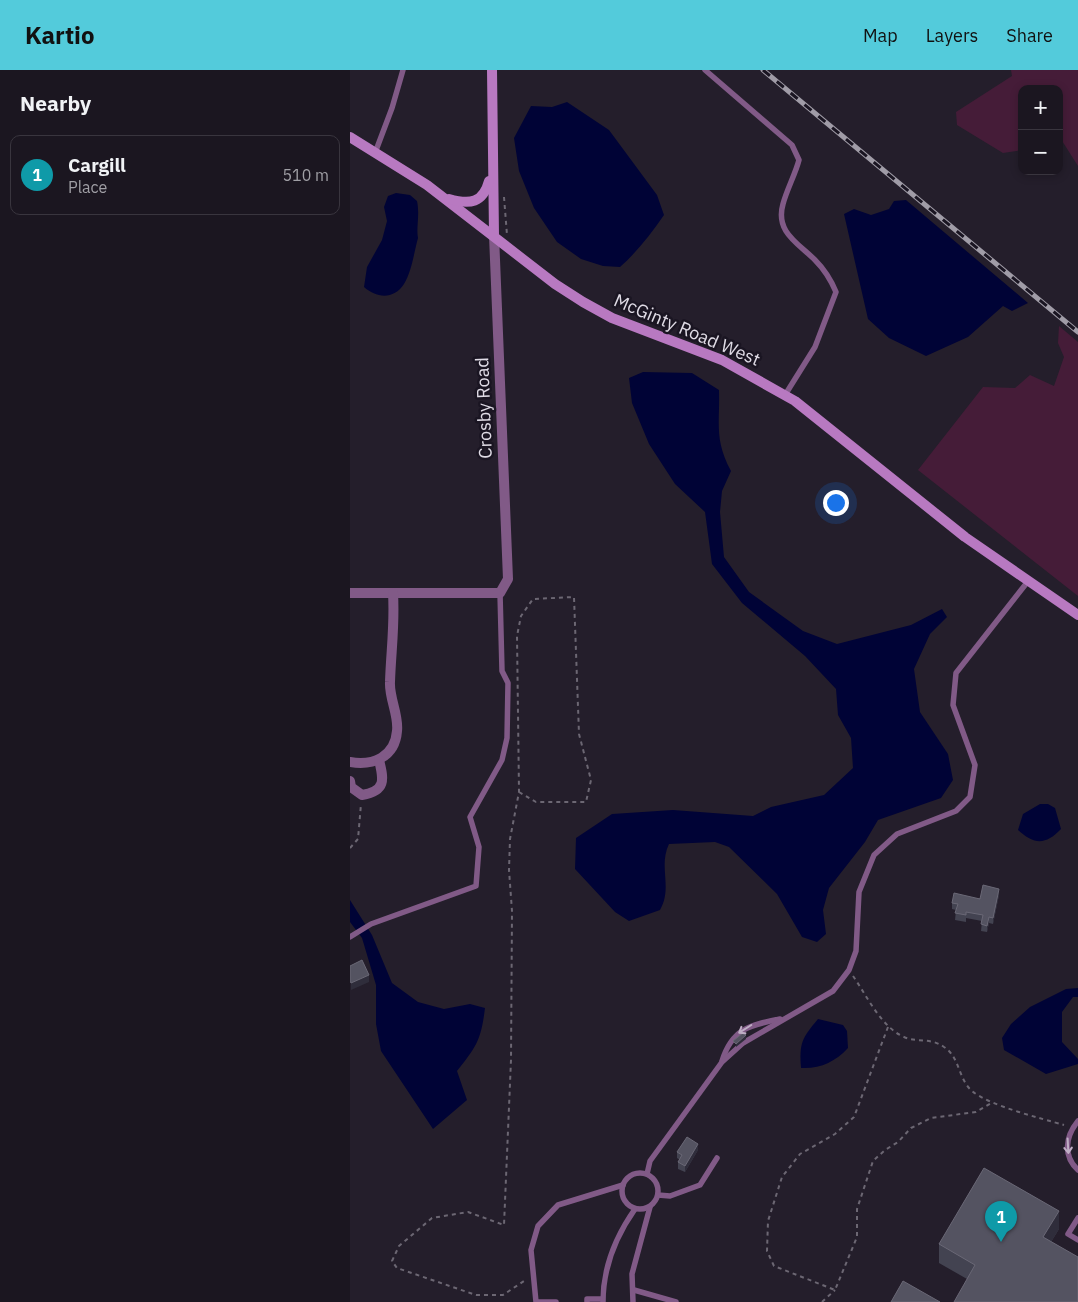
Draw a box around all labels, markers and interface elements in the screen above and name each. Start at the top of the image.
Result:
text: Kartio [25,19,95,51]
text: Map [863,24,898,47]
text: Layers [926,24,978,47]
text: Share [1006,24,1053,47]
map controls [1018,85,1063,175]
button: + [1018,85,1063,130]
text: Nearby [20,89,91,117]
button: − [1018,130,1063,175]
text: Cargill [68,153,126,177]
text: 1 [32,165,42,185]
text: 510 m [282,165,329,185]
text: Place [68,177,107,197]
street label: McGinty Road West [611,288,764,371]
street label: Crosby Road [470,357,497,459]
your location [823,490,849,516]
one-way arrow [738,1024,752,1035]
one-way arrow [1063,1138,1072,1154]
pin: 1 [985,1201,1017,1242]

